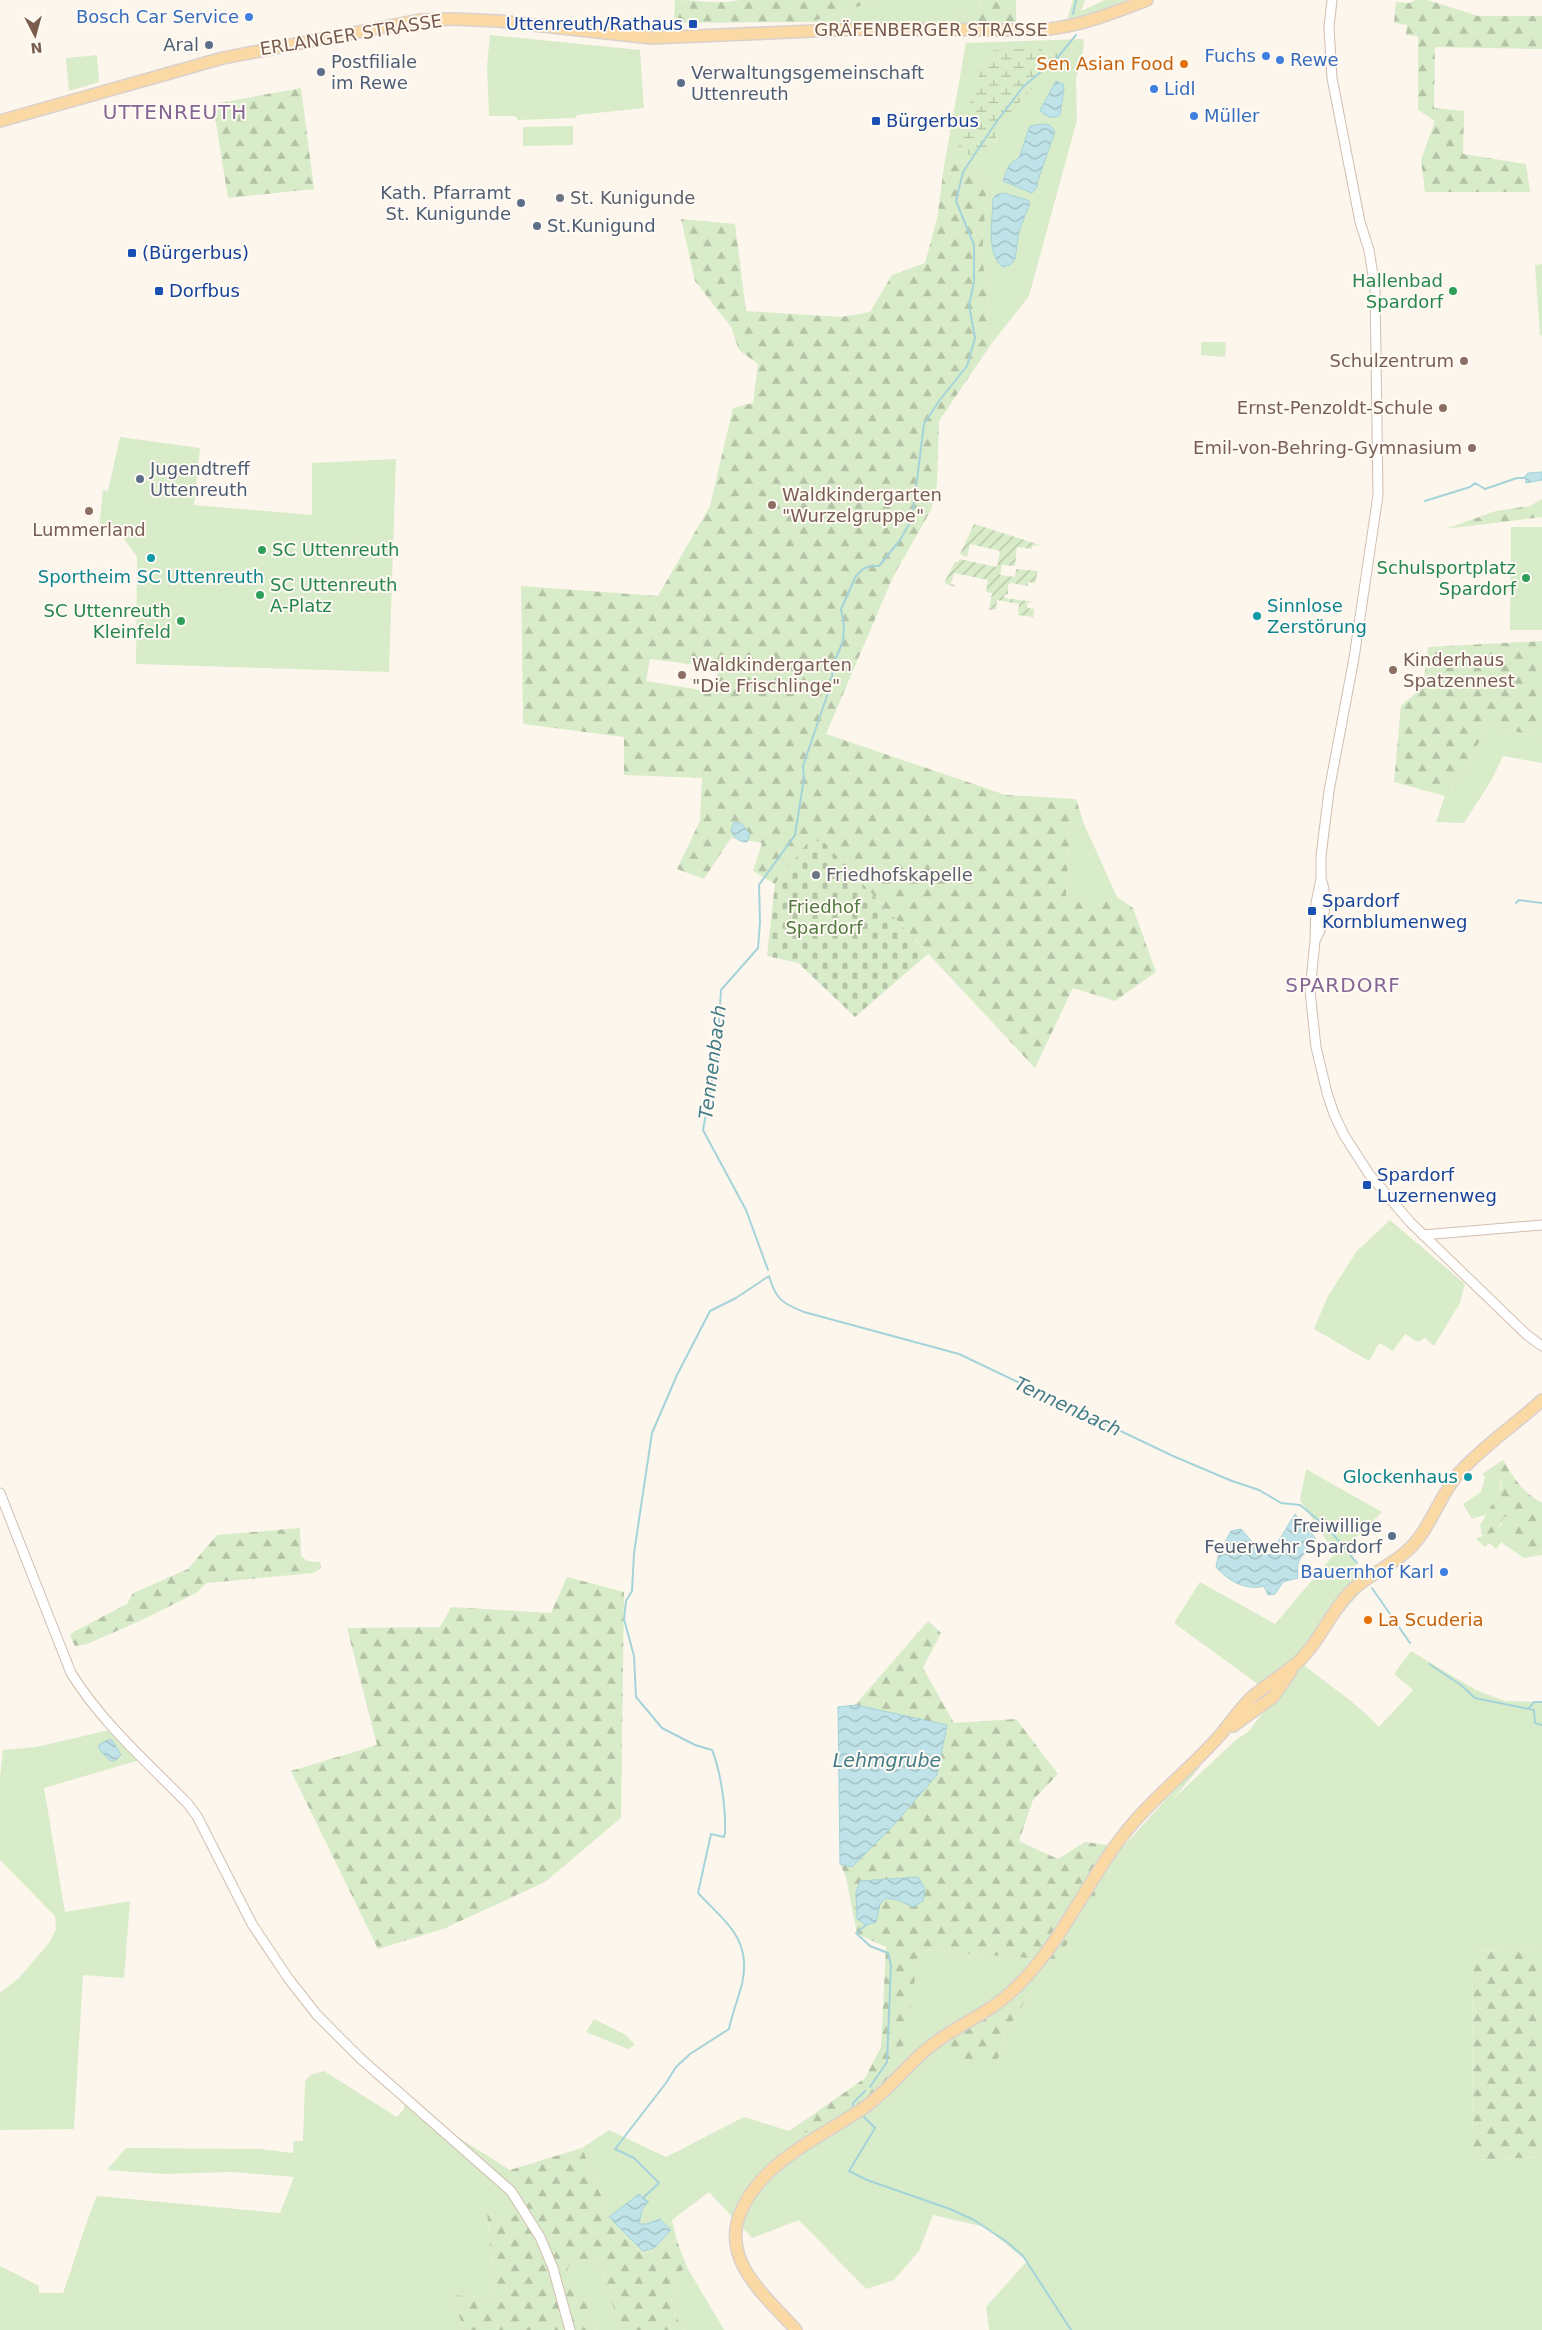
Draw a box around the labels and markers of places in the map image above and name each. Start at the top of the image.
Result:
place label: Bosch Car Service [76,6,239,27]
marker: Bosch Car Service [243,11,255,23]
place label: Uttenreuth/Rathaus [506,13,683,34]
marker: Uttenreuth/Rathaus [687,18,699,30]
place label: Aral [163,34,199,55]
marker: Aral [203,39,215,51]
place label: Fuchs [1205,45,1256,66]
place label: Rewe [1290,49,1339,70]
marker: Fuchs [1260,50,1272,62]
place label: Postfiliale im Rewe [331,51,417,93]
place label: Sen Asian Food [1036,53,1174,74]
marker: Rewe [1274,54,1286,66]
marker: Sen Asian Food [1178,58,1190,70]
place label: Verwaltungsgemeinschaft Uttenreuth [691,62,924,104]
marker: Postfiliale im Rewe [315,66,327,78]
marker: Verwaltungsgemeinschaft Uttenreuth [675,77,687,89]
place label: Lidl [1164,78,1195,99]
marker: Lidl [1148,83,1160,95]
place label: Müller [1204,105,1260,126]
place label: Bürgerbus [886,110,979,131]
marker: Müller [1188,110,1200,122]
marker: Bürgerbus [870,115,882,127]
place label: Kath. Pfarramt St. Kunigunde [380,182,511,224]
place label: St. Kunigunde [570,187,695,208]
marker: St. Kunigunde [554,192,566,204]
marker: Kath. Pfarramt St. Kunigunde [515,197,527,209]
place label: St.Kunigund [547,215,656,236]
marker: St.Kunigund [531,220,543,232]
place label: (Bürgerbus) [142,242,249,263]
marker: (Bürgerbus) [126,247,138,259]
place label: Hallenbad Spardorf [1352,270,1444,312]
place label: Dorfbus [169,280,240,301]
marker: Dorfbus [153,285,165,297]
marker: Hallenbad Spardorf [1447,285,1459,297]
place label: Schulzentrum [1330,350,1454,371]
marker: Schulzentrum [1458,355,1470,367]
place label: Ernst-Penzoldt-Schule [1237,397,1433,418]
marker: Ernst-Penzoldt-Schule [1437,402,1449,414]
place label: Emil-von-Behring-Gymnasium [1193,437,1462,458]
marker: Emil-von-Behring-Gymnasium [1466,442,1478,454]
place label: Jugendtreff Uttenreuth [149,458,250,500]
marker: Jugendtreff Uttenreuth [134,473,146,485]
place label: Waldkindergarten "Wurzelgruppe" [782,484,942,526]
marker: Waldkindergarten "Wurzelgruppe" [766,499,778,511]
marker: Lummerland [83,505,95,517]
place label: Lummerland [32,519,146,540]
place label: SC Uttenreuth [272,539,399,560]
marker: SC Uttenreuth [256,544,268,556]
marker: Sportheim SC Uttenreuth [145,552,157,564]
place label: Schulsportplatz Spardorf [1377,557,1517,599]
place label: Sportheim SC Uttenreuth [38,566,264,587]
marker: Schulsportplatz Spardorf [1520,572,1532,584]
place label: SC Uttenreuth A-Platz [270,574,397,616]
marker: SC Uttenreuth A-Platz [254,589,266,601]
place label: Sinnlose Zerstörung [1267,595,1367,637]
place label: SC Uttenreuth Kleinfeld [44,600,171,642]
marker: Sinnlose Zerstörung [1251,610,1263,622]
marker: SC Uttenreuth Kleinfeld [175,615,187,627]
place label: Kinderhaus Spatzennest [1403,649,1515,691]
place label: Waldkindergarten "Die Frischlinge" [692,654,852,696]
marker: Kinderhaus Spatzennest [1387,664,1399,676]
marker: Waldkindergarten "Die Frischlinge" [676,669,688,681]
place label: Friedhofskapelle [826,864,973,885]
marker: Friedhofskapelle [810,869,822,881]
place label: Spardorf Kornblumenweg [1322,890,1468,932]
marker: Spardorf Kornblumenweg [1306,905,1318,917]
place label: Spardorf Luzernenweg [1377,1164,1497,1206]
marker: Spardorf Luzernenweg [1361,1179,1373,1191]
place label: Glockenhaus [1343,1466,1458,1487]
marker: Glockenhaus [1462,1471,1474,1483]
place label: Freiwillige Feuerwehr Spardorf [1204,1515,1383,1557]
marker: Freiwillige Feuerwehr Spardorf [1386,1530,1398,1542]
place label: Bauernhof Karl [1300,1561,1434,1582]
marker: Bauernhof Karl [1438,1566,1450,1578]
place label: La Scuderia [1378,1609,1483,1630]
marker: La Scuderia [1362,1614,1374,1626]

